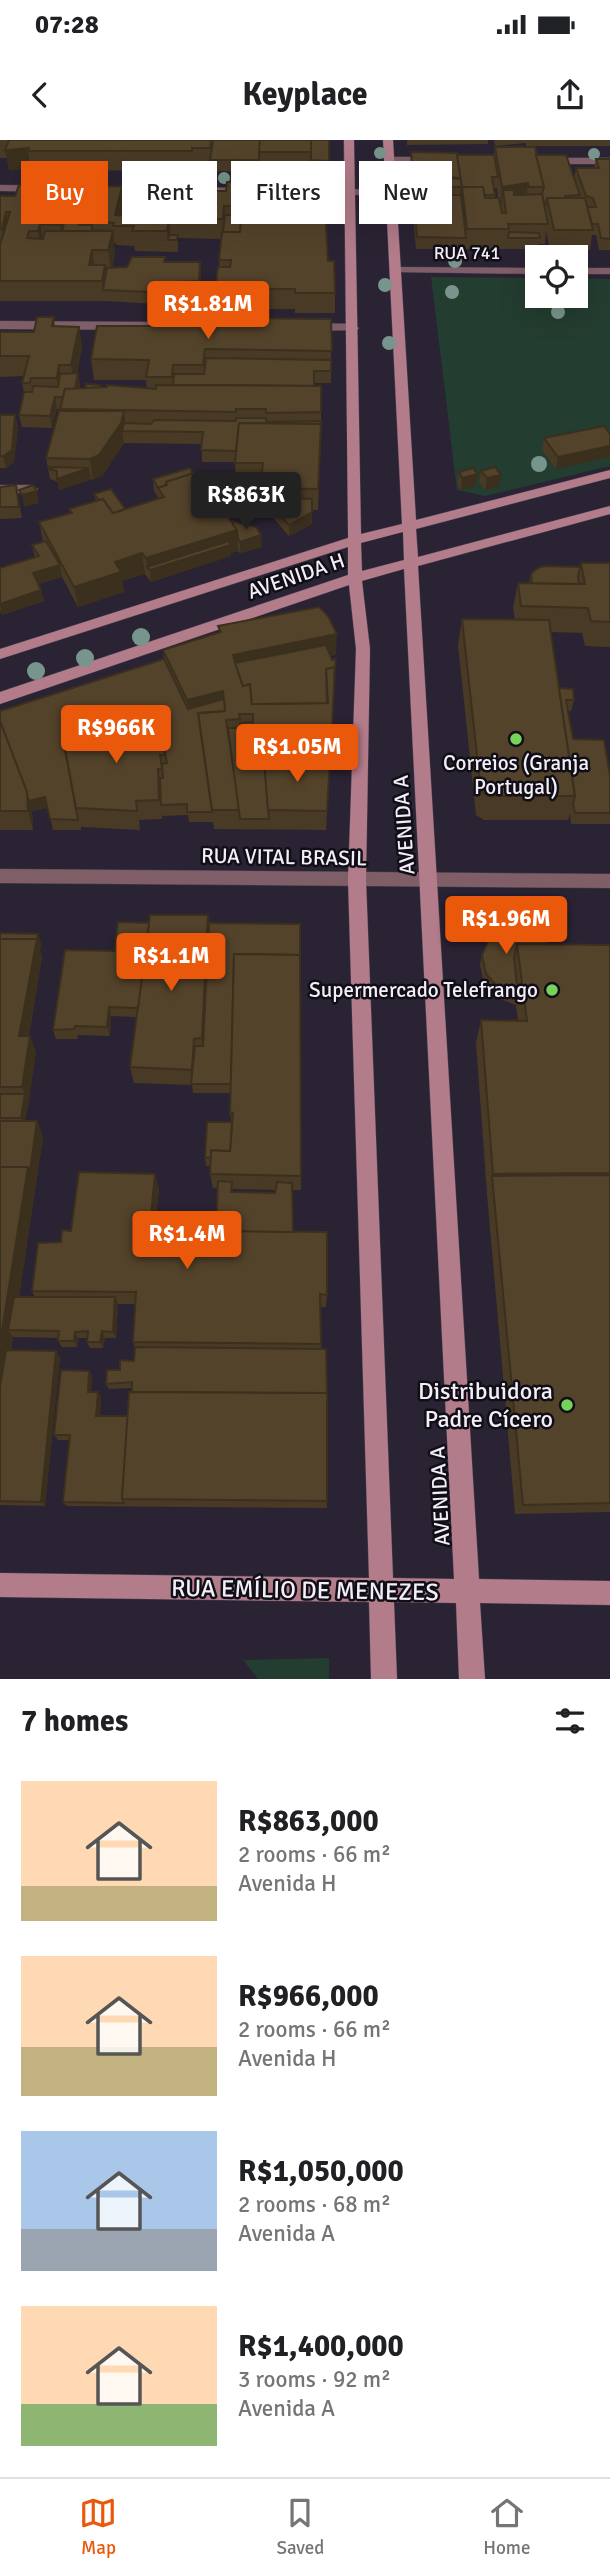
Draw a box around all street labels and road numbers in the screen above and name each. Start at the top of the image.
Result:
street label: RUA 741 [434,242,500,264]
street label: AVENIDA H [244,547,348,605]
street label: AVENIDA A [388,774,420,876]
street label: RUA VITAL BRASIL [201,843,367,871]
street label: AVENIDA A [424,1445,456,1547]
street label: RUA EMÍLIO DE MENEZES [171,1573,439,1607]

